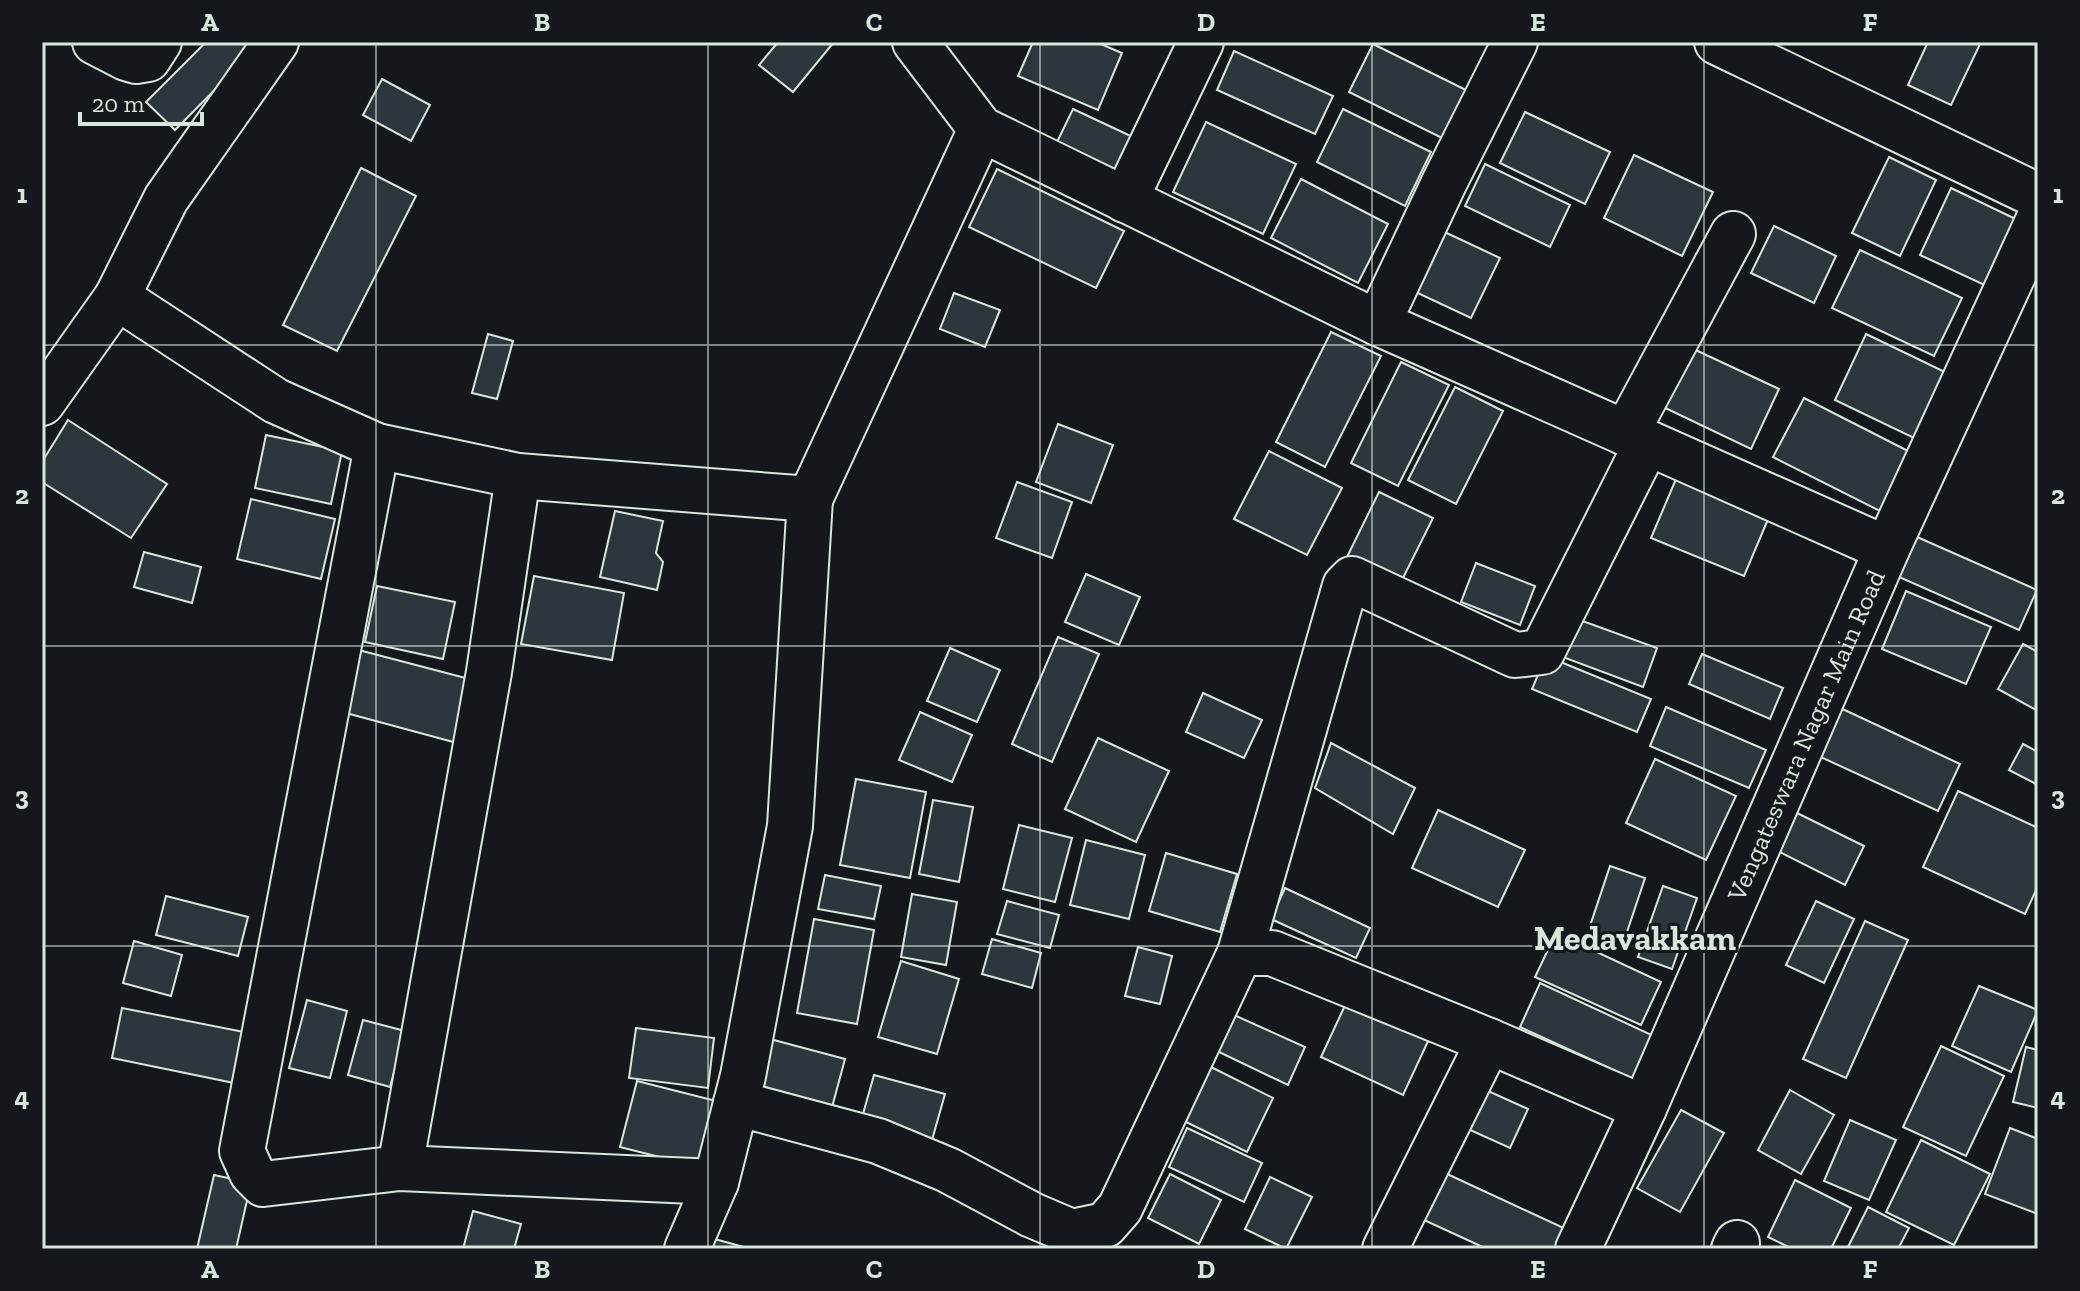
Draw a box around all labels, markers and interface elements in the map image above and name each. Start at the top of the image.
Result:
text: A [201,6,219,38]
text: B [534,6,550,38]
text: C [866,6,882,38]
text: D [1197,6,1215,38]
text: E [1530,6,1546,38]
text: F [1863,6,1878,38]
scale bar [80,76,202,126]
text: 20 m [92,89,145,118]
text: 1 [17,178,28,210]
text: 1 [2053,178,2064,210]
text: 2 [15,479,29,511]
text: 2 [2051,479,2065,511]
street label: Vengateswara Nagar Main Road [1720,565,1892,907]
text: 3 [15,780,29,812]
text: 3 [2051,780,2065,812]
district label: Medavakkam [1534,918,1736,959]
text: 4 [15,1081,30,1113]
text: 4 [2051,1081,2066,1113]
text: A [201,1253,219,1285]
text: B [534,1253,550,1285]
text: C [866,1253,882,1285]
text: D [1197,1253,1215,1285]
text: E [1530,1253,1546,1285]
text: F [1863,1253,1878,1285]

